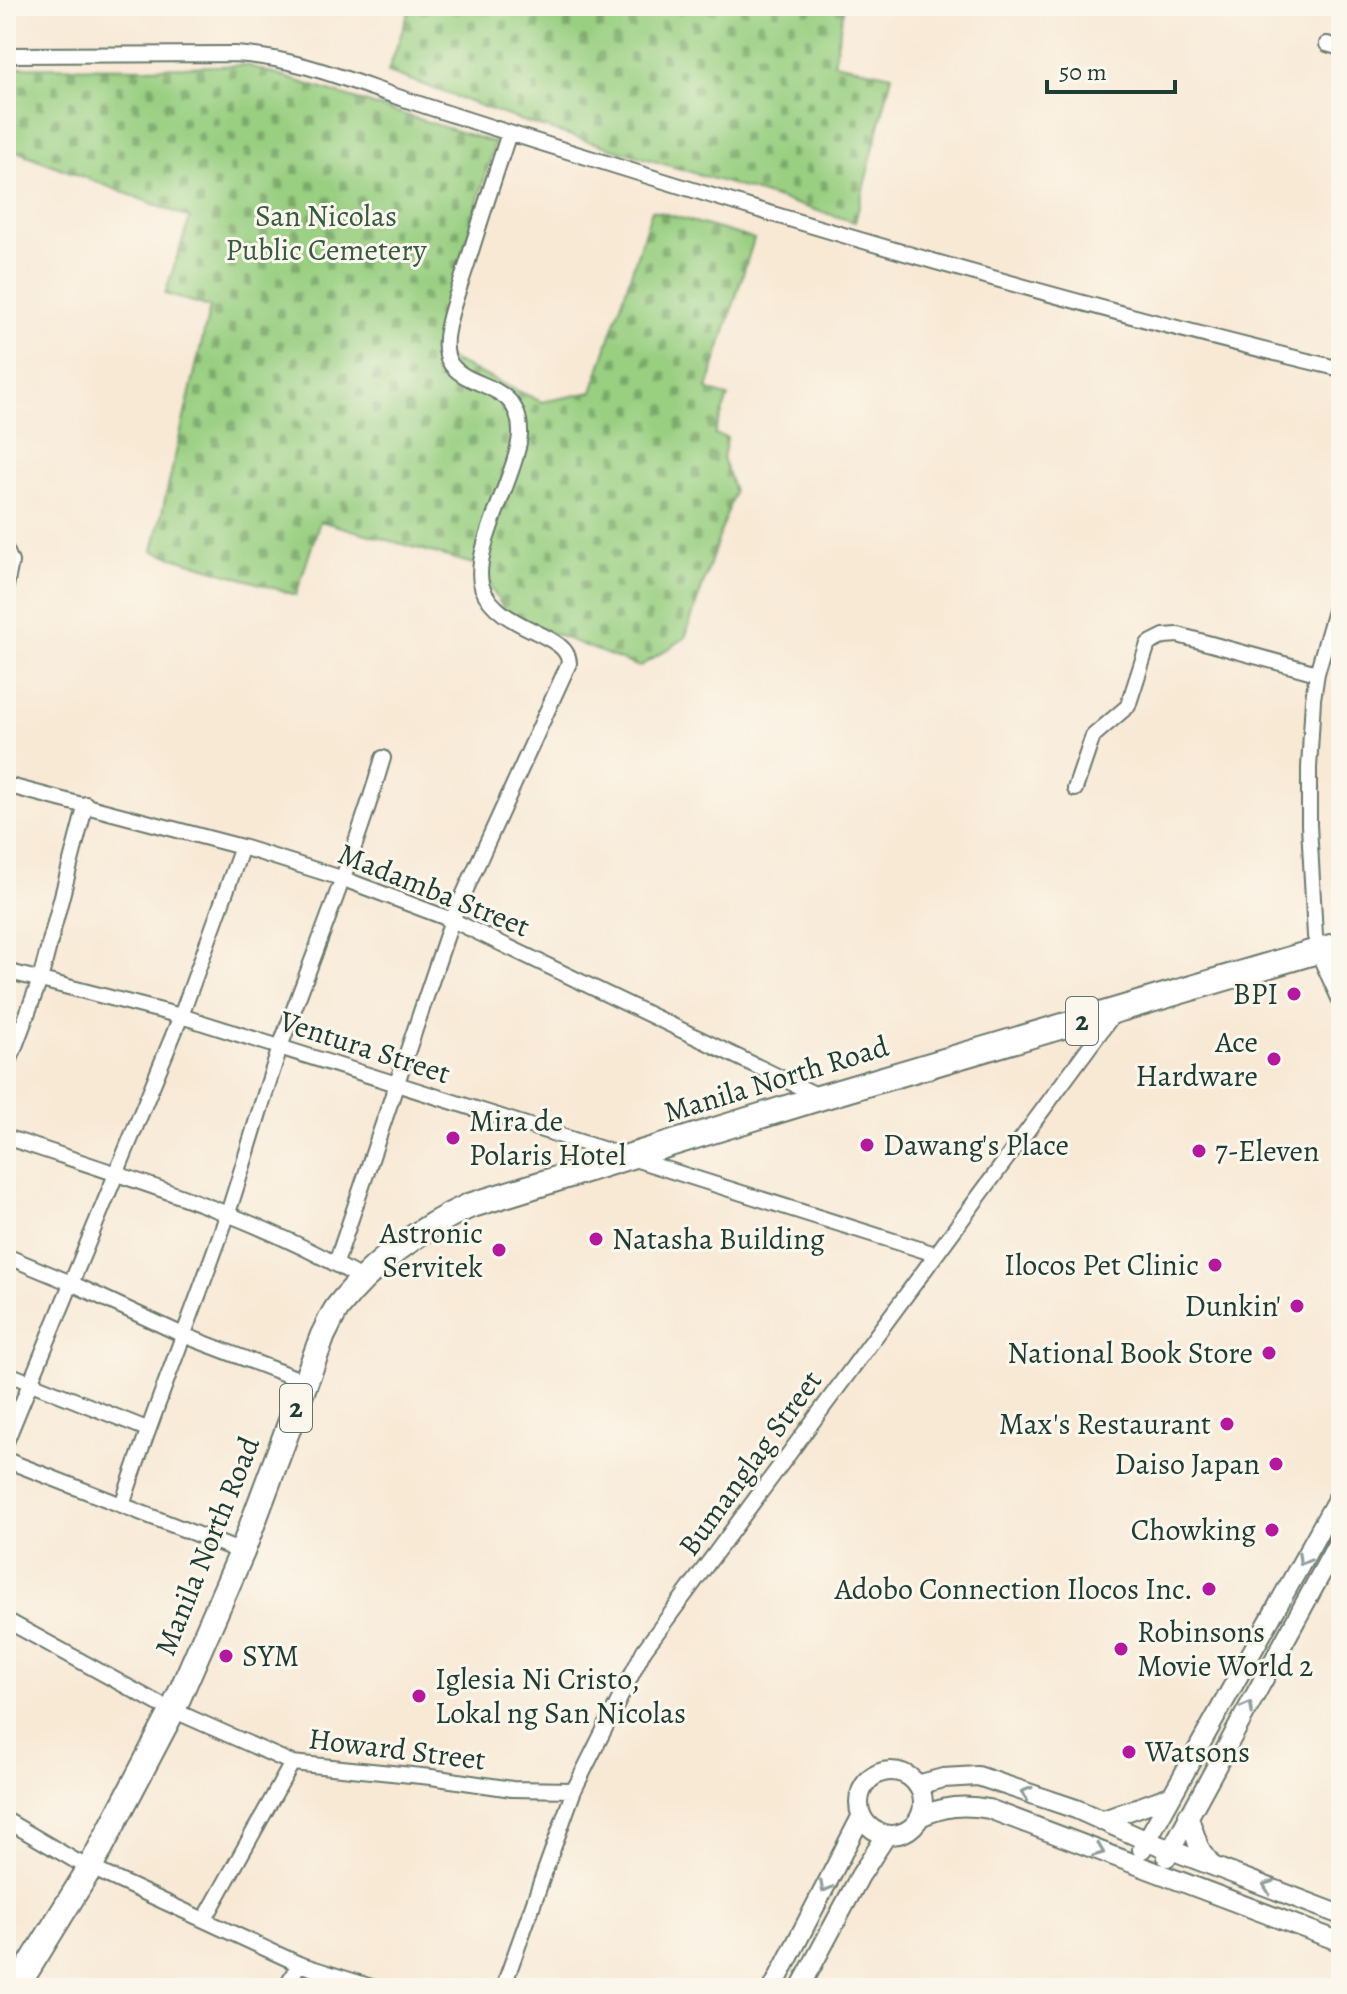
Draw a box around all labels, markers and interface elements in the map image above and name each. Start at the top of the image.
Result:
scale bar [1047,44,1175,94]
text: 50 m [1059,56,1107,88]
park label: San Nicolas Public Cemetery [225,196,427,270]
street label: Madamba Street [332,833,536,947]
place label: BPI [1233,974,1278,1014]
marker: BPI [1285,985,1303,1003]
road number: 2 [1066,997,1098,1045]
street label: Ventura Street [274,1000,455,1093]
place label: Ace Hardware [1135,1022,1258,1096]
street label: Manila North Road [659,1026,894,1132]
marker: Ace Hardware [1265,1050,1283,1068]
place label: Mira de Polaris Hotel [469,1101,626,1175]
place label: Dawang's Place [883,1125,1069,1165]
marker: Mira de Polaris Hotel [444,1129,462,1147]
place label: 7-Eleven [1215,1131,1319,1171]
marker: Dawang's Place [858,1136,876,1154]
marker: 7-Eleven [1190,1142,1208,1160]
place label: Astronic Servitek [379,1213,483,1287]
place label: Natasha Building [612,1219,825,1259]
marker: Natasha Building [587,1230,605,1248]
marker: Astronic Servitek [490,1241,508,1259]
place label: Ilocos Pet Clinic [1004,1245,1199,1285]
marker: Ilocos Pet Clinic [1206,1256,1224,1274]
place label: Dunkin' [1185,1286,1281,1326]
marker: Dunkin' [1288,1297,1306,1315]
place label: National Book Store [1007,1333,1253,1373]
marker: National Book Store [1260,1344,1278,1362]
street label: Bumanglag Street [669,1362,831,1564]
road number: 2 [280,1384,312,1432]
place label: Max's Restaurant [999,1404,1211,1444]
marker: Max's Restaurant [1218,1415,1236,1433]
street label: Manila North Road [145,1430,270,1661]
place label: Daiso Japan [1114,1444,1260,1484]
marker: Daiso Japan [1267,1455,1285,1473]
place label: Chowking [1131,1510,1256,1550]
marker: Chowking [1263,1521,1281,1539]
one-way arrow [1297,1551,1313,1565]
place label: Adobo Connection Ilocos Inc. [834,1569,1193,1609]
marker: Adobo Connection Ilocos Inc. [1200,1580,1218,1598]
place label: Robinsons Movie World 2 [1137,1612,1313,1686]
place label: SYM [242,1636,299,1676]
marker: Robinsons Movie World 2 [1112,1640,1130,1658]
marker: SYM [217,1647,235,1665]
place label: Iglesia Ni Cristo, Lokal ng San Nicolas [435,1659,686,1733]
marker: Iglesia Ni Cristo, Lokal ng San Nicolas [410,1687,428,1705]
one-way arrow [1238,1701,1254,1716]
street label: Howard Street [306,1718,488,1780]
place label: Watsons [1144,1732,1250,1772]
marker: Watsons [1120,1743,1138,1761]
one-way arrow [1020,1786,1033,1802]
one-way arrow [1091,1842,1105,1858]
one-way arrow [820,1878,835,1893]
one-way arrow [1262,1880,1276,1896]

